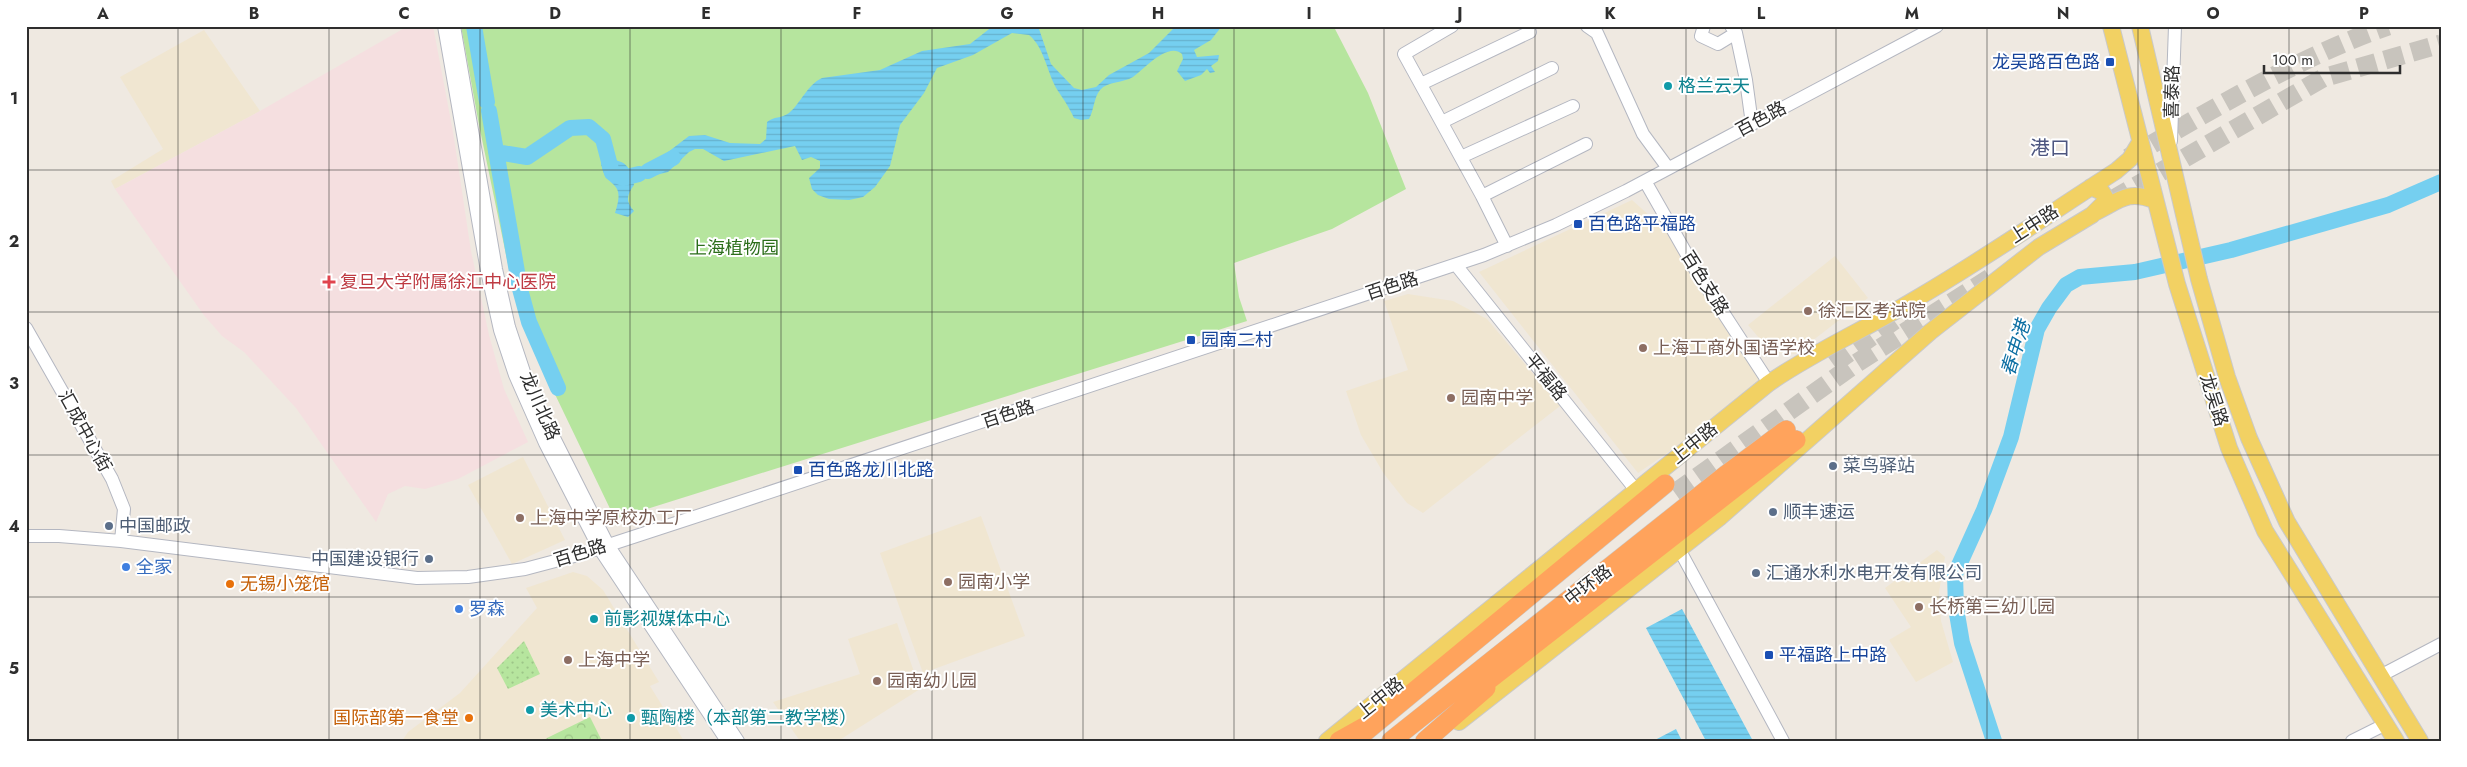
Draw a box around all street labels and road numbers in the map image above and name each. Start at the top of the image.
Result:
street label: 喜泰路 [2159,65,2185,119]
street label: 百色路 [1731,95,1791,143]
street label: 上中路 [2004,198,2064,250]
street label: 百色支路 [1675,246,1735,320]
street label: 百色路 [1362,265,1422,307]
street label: 平福路 [1519,348,1573,406]
street label: 龙川北路 [513,368,567,444]
street label: 龙吴路 [2193,370,2235,430]
street label: 汇成中心街 [52,385,118,477]
street label: 百色路 [978,393,1038,435]
street label: 上中路 [1665,416,1723,470]
street label: 百色路 [550,533,610,573]
street label: 中环路 [1559,558,1617,612]
street label: 上中路 [1351,671,1409,725]

